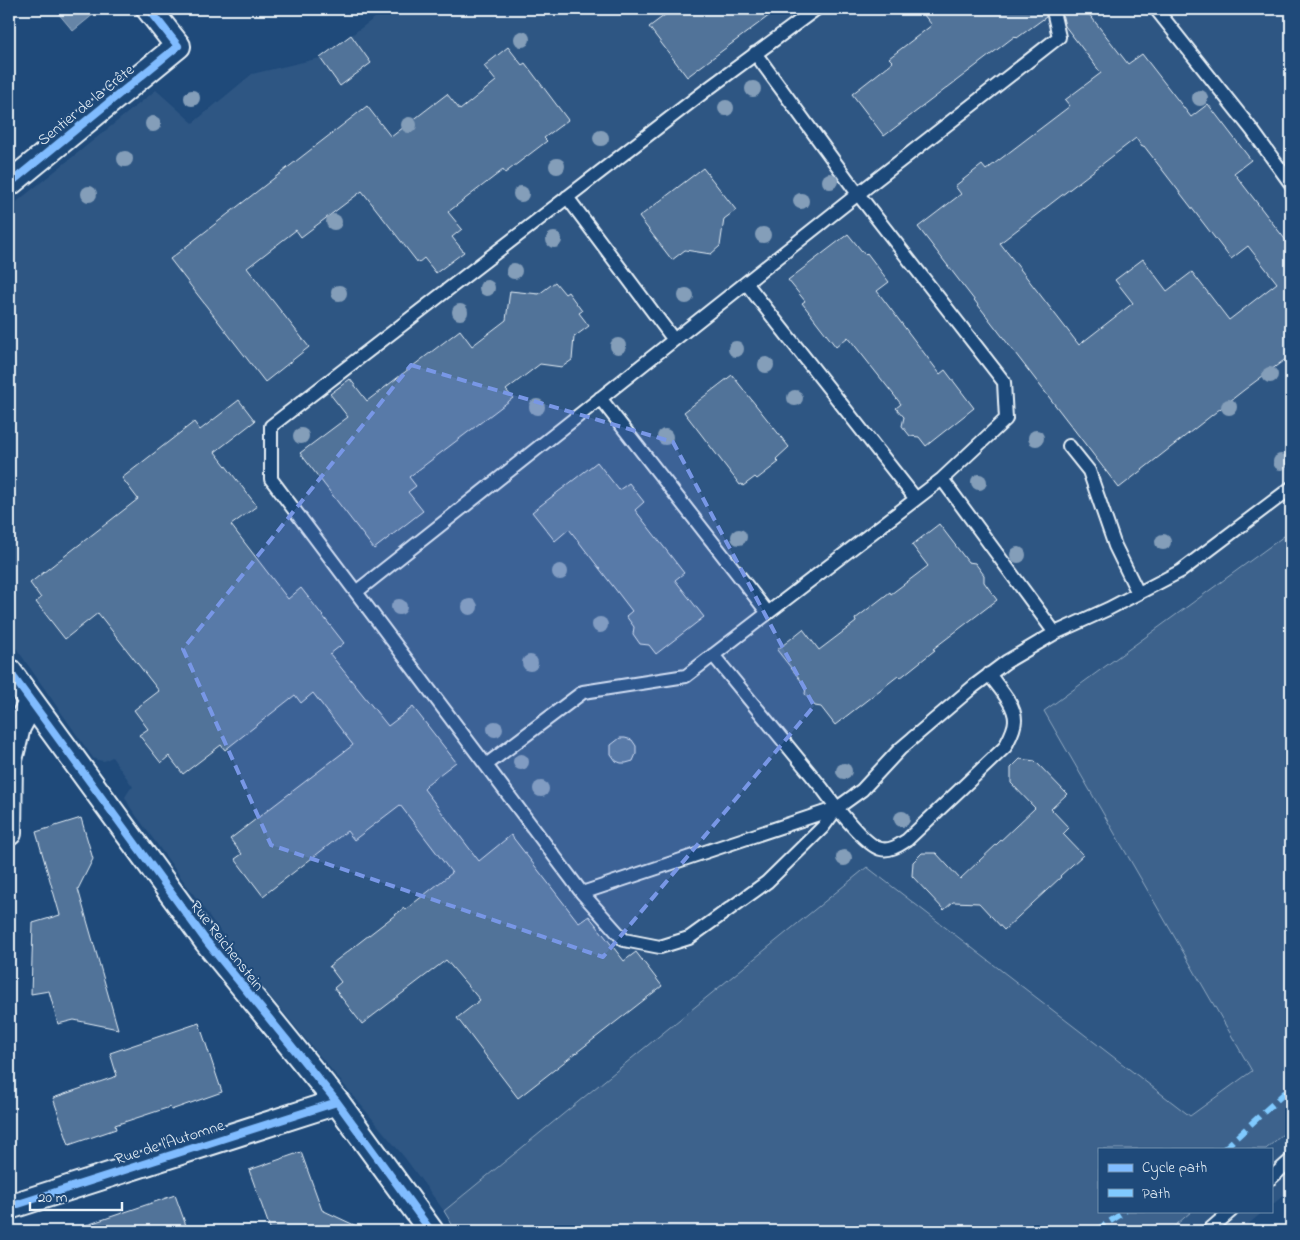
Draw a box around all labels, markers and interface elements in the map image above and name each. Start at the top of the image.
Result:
street label: Sentier de la Crête [33,58,141,152]
street label: Rue Reichenstein [183,896,270,997]
street label: Rue de l'Automne [112,1114,228,1172]
legend [1098,1148,1272,1212]
text: Cycle path [1142,1157,1207,1180]
scale bar [30,1180,122,1212]
text: Path [1142,1183,1170,1205]
text: 20 m [38,1187,68,1209]

